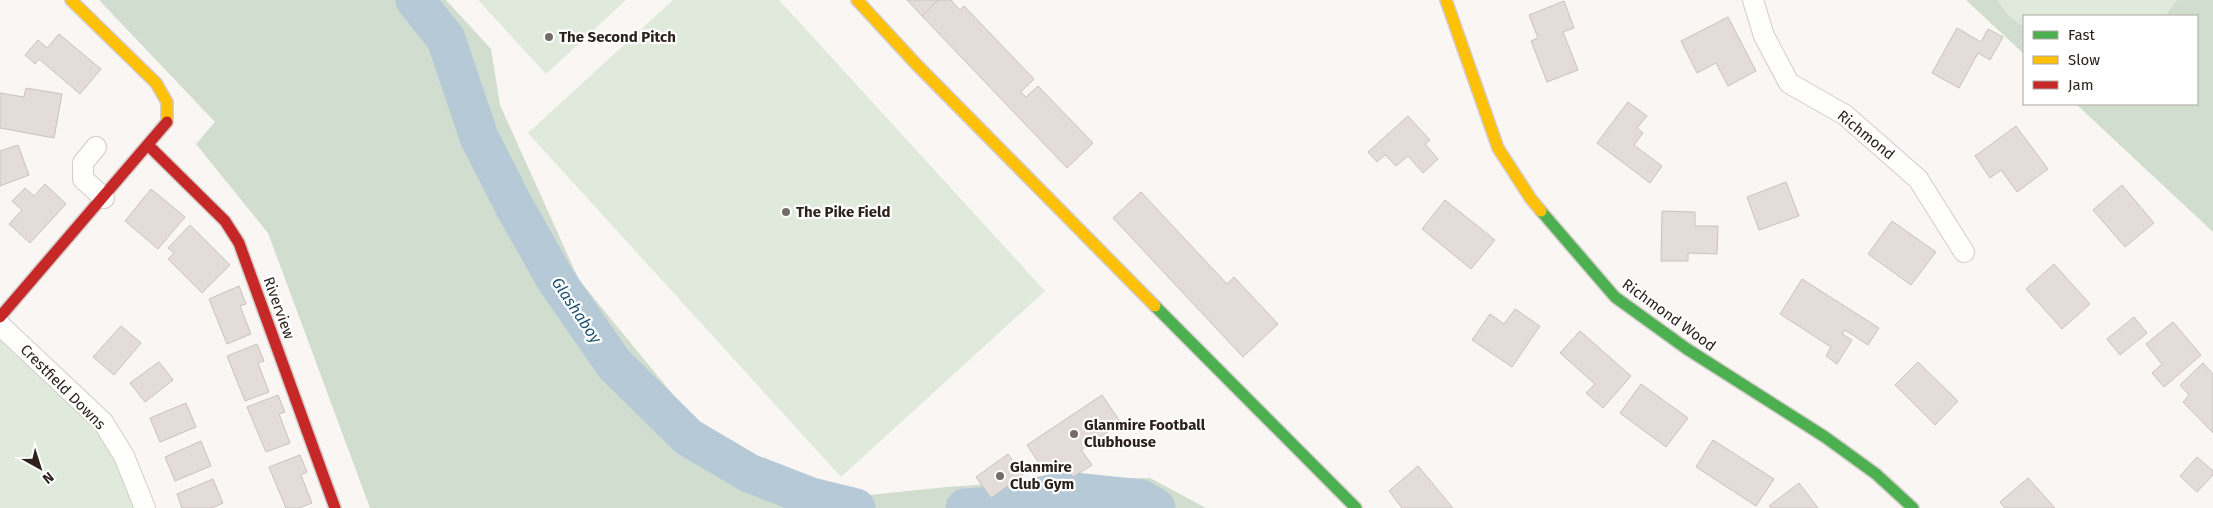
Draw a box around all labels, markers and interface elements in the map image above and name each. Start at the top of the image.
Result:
legend [2023,15,2198,105]
text: Fast [2068,26,2095,44]
place label: The Second Pitch [559,28,676,46]
marker: The Second Pitch [543,31,555,43]
text: Slow [2068,51,2100,69]
text: Jam [2068,76,2094,94]
street label: Richmond [1834,106,1898,164]
place label: The Pike Field [796,203,891,221]
marker: The Pike Field [780,206,792,218]
street label: Riverview [259,274,299,342]
water label: Glashaboy [548,274,606,348]
street label: Richmond Wood [1619,275,1719,355]
street label: Crestfield Downs [17,341,109,433]
place label: Glanmire Football Clubhouse [1084,416,1206,451]
marker: Glanmire Football Clubhouse [1068,428,1080,440]
north arrow [15,443,65,493]
place label: Glanmire Club Gym [1010,458,1074,493]
text: N [39,468,57,487]
marker: Glanmire Club Gym [994,470,1006,482]

